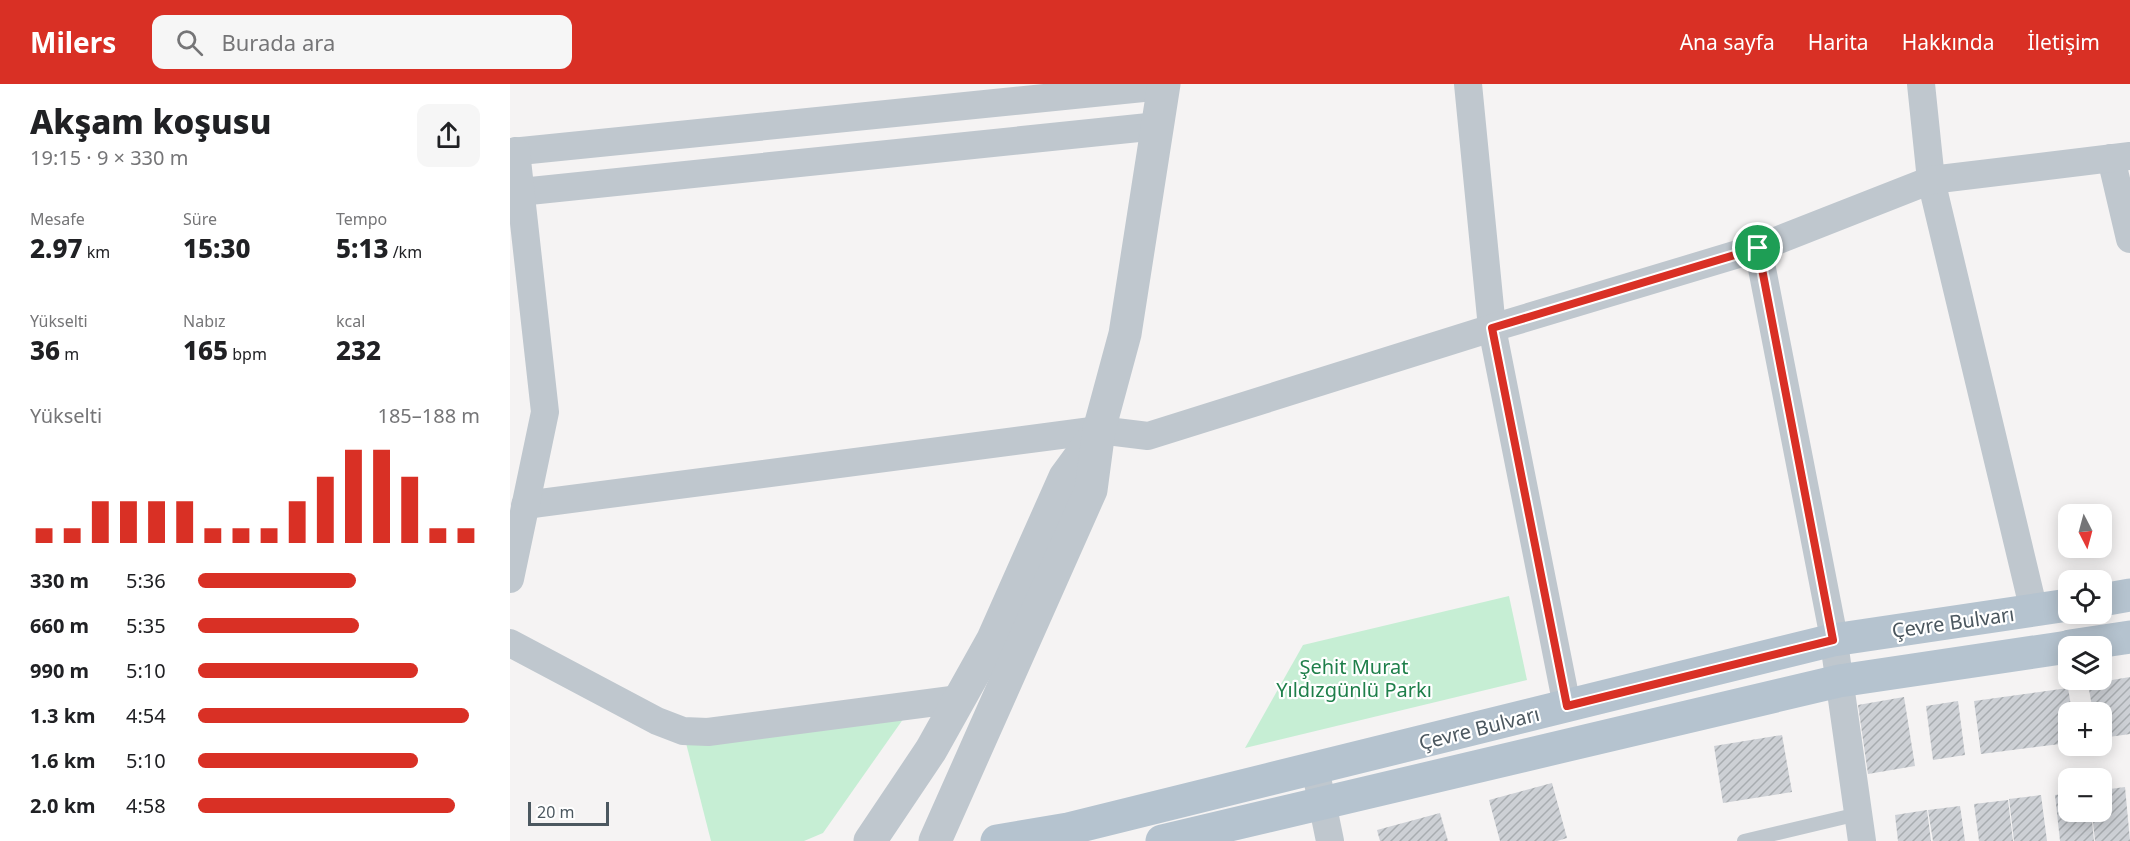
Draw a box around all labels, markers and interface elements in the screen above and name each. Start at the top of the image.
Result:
search box [152,15,572,69]
text: Milers [30,23,116,61]
icon: search [173,26,206,59]
text: Burada ara [221,27,335,57]
text: Ana sayfa [1680,28,1775,56]
text: Harita [1808,28,1869,56]
text: Hakkında [1902,28,1995,56]
text: İletişim [2028,28,2100,56]
text: Akşam koşusu [30,99,271,144]
button: share [417,104,480,167]
text: 19:15 · 9 × 330 m [30,144,188,171]
text: Mesafe [30,208,85,230]
text: Süre [183,208,217,230]
text: Tempo [336,208,387,230]
pin [1732,222,1783,273]
text: 2.97 [30,230,83,266]
text: 15:30 [183,230,251,266]
text: 5:13 [336,230,389,266]
icon: arrive [1741,231,1774,264]
text: km [83,241,110,263]
text: /km [389,241,422,263]
text: Yükselti [30,310,88,332]
text: Nabız [183,310,226,332]
text: kcal [336,310,365,332]
text: 36 [30,332,60,368]
text: 165 [183,332,228,368]
text: 232 [336,332,381,368]
text: m [60,343,79,365]
text: bpm [228,343,267,365]
text: Yükselti [30,402,102,429]
text: 185–188 m [377,402,480,429]
north arrow [2058,504,2112,558]
map controls [2058,504,2112,822]
text: 330 m [30,567,89,594]
text: 5:36 [126,567,166,594]
button: locate [2058,570,2112,624]
street label: Çevre Bulvarı [1890,600,2016,644]
text: 660 m [30,612,89,639]
text: 5:35 [126,612,166,639]
button: layers [2058,636,2112,690]
park label: Şehit Murat Yıldızgünlü Parkı [1276,653,1432,703]
text: 990 m [30,657,89,684]
text: 5:10 [126,657,166,684]
street label: Çevre Bulvarı [1416,700,1542,756]
text: 1.3 km [30,702,96,729]
text: 4:54 [126,702,166,729]
button: + [2058,702,2112,756]
text: 1.6 km [30,747,96,774]
text: 5:10 [126,747,166,774]
button: − [2058,768,2112,822]
text: 2.0 km [30,792,96,819]
text: 4:58 [126,792,166,819]
scale bar [528,799,609,826]
text: 20 m [537,801,574,823]

